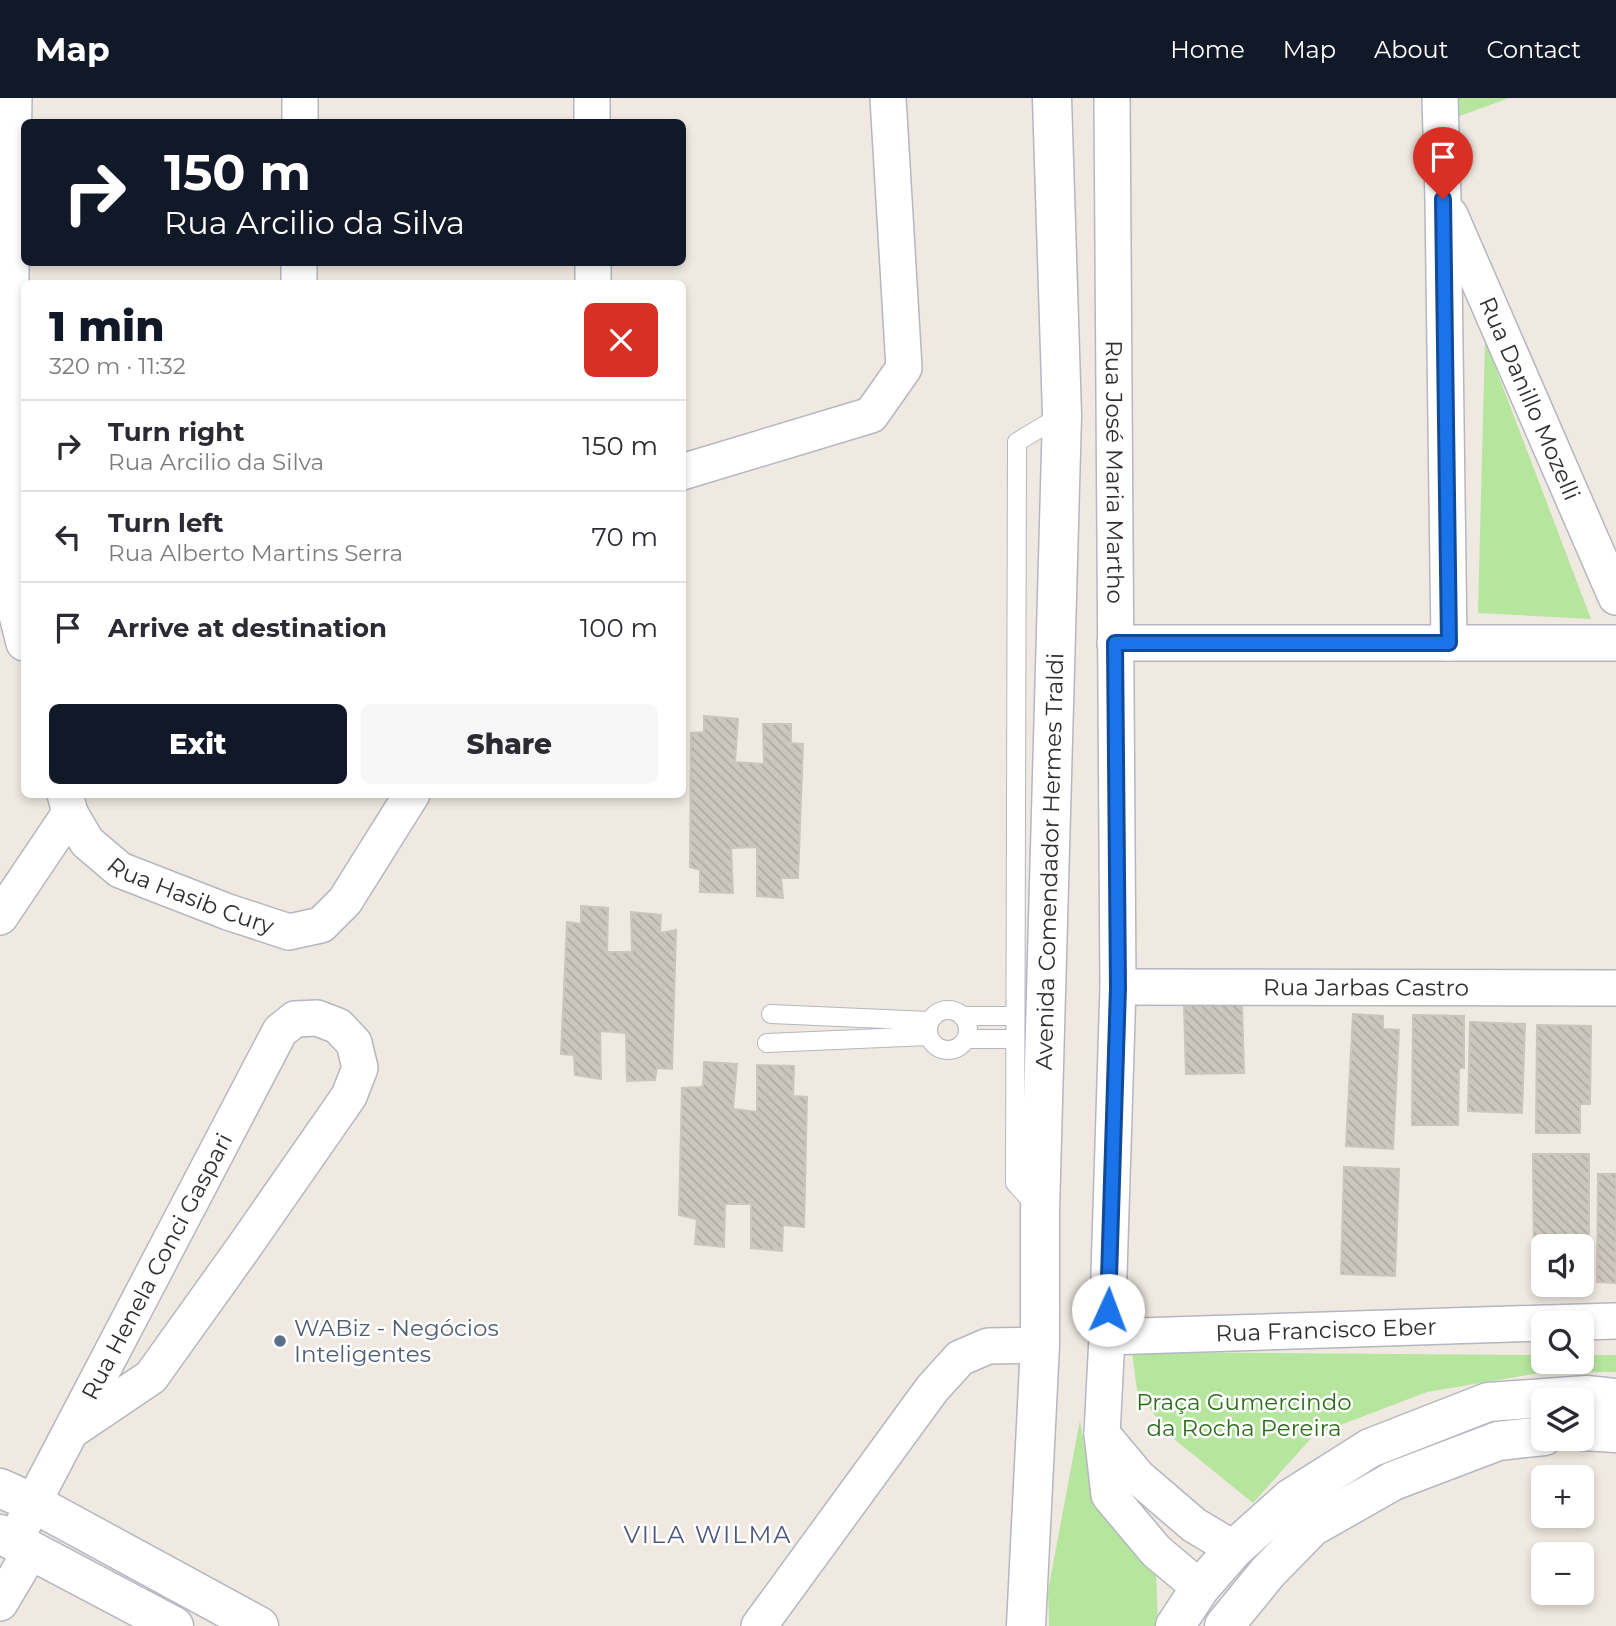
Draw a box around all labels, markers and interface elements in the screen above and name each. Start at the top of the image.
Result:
text: Map [35,29,110,69]
text: Home [1170,35,1245,64]
text: Map [1283,35,1336,64]
text: About [1374,35,1448,64]
text: Contact [1486,35,1581,64]
pin [1413,127,1473,199]
icon: arrive [1424,138,1462,176]
text: 150 m [164,143,311,202]
icon: right [49,147,140,238]
text: Rua Arcilio da Silva [164,203,465,242]
street label: Rua Danillo Mozelli [1473,292,1586,504]
text: 1 min [49,300,165,352]
button: close [584,303,658,377]
street label: Rua José Maria Martho [1100,340,1129,604]
text: 320 m · 11:32 [49,352,186,380]
text: Turn right [108,416,244,448]
icon: right [49,427,87,465]
text: 150 m [582,430,658,462]
text: Rua Arcilio da Silva [108,448,324,476]
text: Turn left [108,507,224,539]
icon: left [49,518,87,556]
text: 70 m [592,521,658,553]
text: Rua Alberto Martins Serra [108,539,403,567]
icon: arrive [49,609,87,647]
text: Arrive at destination [108,612,387,644]
text: 100 m [580,612,658,644]
street label: Avenida Comendador Hermes Traldi [1030,652,1069,1071]
button: Exit [49,704,347,784]
button: Share [361,704,658,784]
street label: Rua Hasib Cury [101,851,278,940]
street label: Rua Jarbas Castro [1263,973,1469,1002]
street label: Rua Henela Conci Gaspari [75,1128,238,1405]
map controls [1531,1234,1594,1605]
button: sound [1531,1234,1594,1297]
position arrow [1071,1273,1145,1347]
button: search [1531,1311,1594,1374]
street label: Rua Francisco Eber [1215,1312,1437,1348]
place label: WABiz - Negócios Inteligentes [294,1314,499,1368]
marker: WABiz - Negócios Inteligentes [272,1333,288,1349]
park label: Praça Gumercindo da Rocha Pereira [1136,1388,1352,1442]
button: layers [1531,1388,1594,1451]
button: + [1531,1465,1594,1528]
district label: VILA WILMA [623,1520,793,1549]
button: − [1531,1542,1594,1605]

